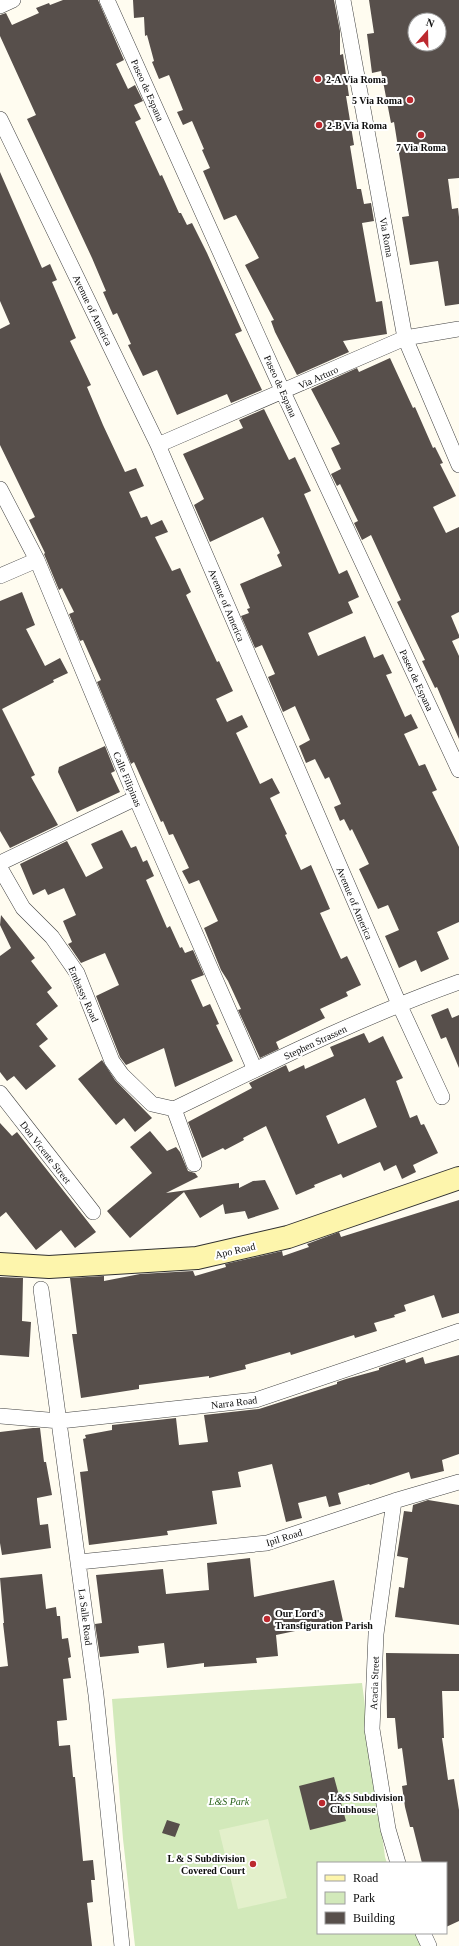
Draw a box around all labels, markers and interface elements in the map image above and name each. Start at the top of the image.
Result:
north arrow [407,12,447,52]
text: N [425,16,436,30]
street label: Paseo de Espana [129,58,166,123]
marker: 2-A Via Roma [313,74,323,84]
place label: 2-A Via Roma [326,74,386,85]
place label: 5 Via Roma [352,95,402,106]
marker: 5 Via Roma [405,95,415,105]
marker: 2-B Via Roma [314,120,324,130]
place label: 2-B Via Roma [327,120,387,131]
marker: 7 Via Roma [416,130,426,140]
place label: 7 Via Roma [396,142,446,153]
street label: Via Roma [378,216,396,258]
street label: Avenue of America [71,273,115,348]
street label: Paseo de Espana [262,354,299,419]
street label: Via Arturo [297,364,340,391]
street label: Avenue of America [206,567,247,644]
street label: Paseo de Espana [397,648,436,713]
street label: Calle Filipinas [111,750,144,808]
street label: Avenue of America [334,865,375,942]
street label: Embassy Road [66,965,101,1024]
street label: Stephen Strassen [282,1023,348,1062]
street label: Don Vicente Street [18,1119,73,1186]
street label: Apo Road [214,1241,256,1260]
street label: Narra Road [210,1394,258,1411]
street label: Ipil Road [265,1527,304,1548]
street label: La Salle Road [77,1588,94,1646]
place label: Our Lord's Transfiguration Parish [275,1608,373,1631]
marker: Our Lord's Transfiguration Parish [262,1614,272,1624]
street label: Acacia Street [368,1656,381,1710]
place label: L&S Subdivision Clubhouse [330,1792,404,1815]
park label: L&S Park [208,1796,250,1807]
marker: L&S Subdivision Clubhouse [317,1798,327,1808]
place label: L & S Subdivision Covered Court [167,1853,246,1876]
marker: L & S Subdivision Covered Court [248,1859,258,1869]
legend [317,1862,447,1934]
text: Road [353,1871,378,1885]
text: Park [353,1891,375,1905]
text: Building [353,1911,395,1925]

